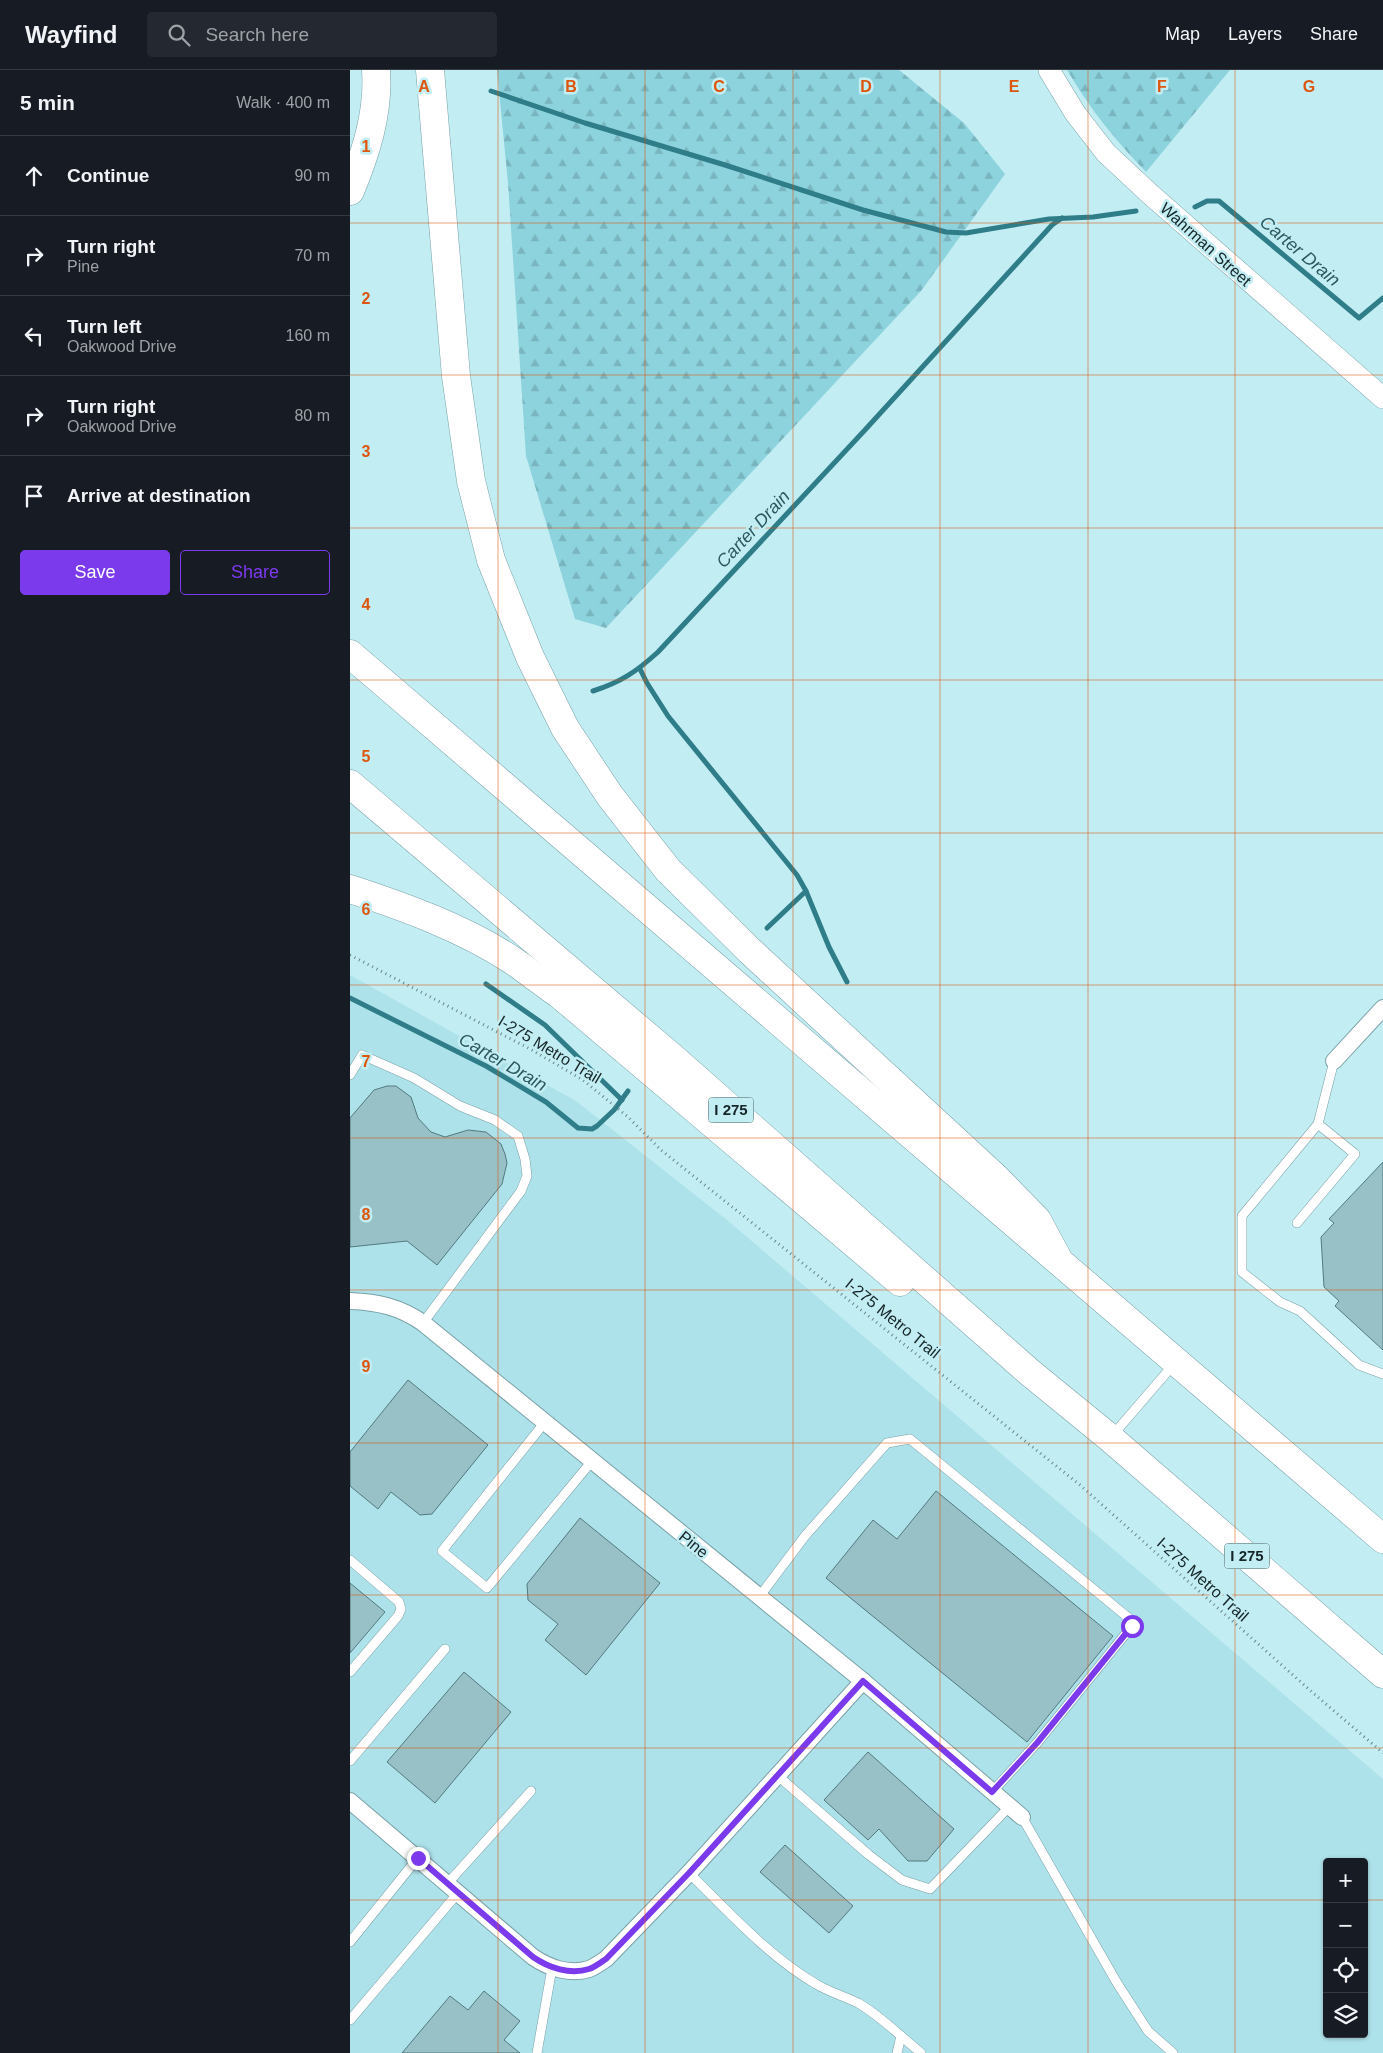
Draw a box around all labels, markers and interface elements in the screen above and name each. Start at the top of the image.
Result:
search box [147,12,497,57]
text: Wayfind [25,21,117,48]
icon: search [165,21,193,49]
text: Search here [205,24,309,45]
text: Map [1165,24,1200,44]
text: Layers [1228,24,1282,44]
text: Share [1310,24,1358,44]
text: A [418,78,430,95]
text: B [565,78,577,95]
text: C [713,78,725,95]
text: D [860,78,872,95]
text: E [1009,78,1020,95]
text: F [1157,78,1167,95]
text: G [1303,78,1315,95]
text: 5 min [20,91,75,114]
text: Walk · 400 m [236,94,330,111]
text: 1 [362,138,371,155]
icon: ahead [20,162,48,190]
text: Continue [67,165,149,186]
text: 90 m [294,167,330,184]
street label: Wahrman Street [1157,199,1255,290]
water label: Carter Drain [1256,212,1344,290]
text: Turn right [67,236,155,257]
icon: right [20,242,48,270]
text: 70 m [294,247,330,264]
text: Pine [67,258,99,275]
text: 2 [362,290,371,307]
text: Turn left [67,316,142,337]
icon: left [20,322,48,350]
text: 160 m [286,327,330,344]
text: Oakwood Drive [67,338,176,355]
text: Turn right [67,396,155,417]
icon: right [20,402,48,430]
text: 80 m [294,407,330,424]
text: Oakwood Drive [67,418,176,435]
text: 3 [362,443,371,460]
icon: arrive [20,482,48,510]
text: Arrive at destination [67,485,251,506]
water label: Carter Drain [712,486,794,572]
button: Save [20,550,170,595]
button: Share [180,550,330,595]
text: 4 [362,596,371,613]
text: 5 [362,748,371,765]
text: 6 [362,901,371,918]
street label: I-275 Metro Trail [495,1012,604,1087]
water label: Carter Drain [456,1029,550,1095]
text: 7 [362,1053,371,1070]
road number: I 275 [708,1098,754,1122]
text: 8 [362,1206,371,1223]
street label: I-275 Metro Trail [842,1275,943,1362]
text: 9 [362,1358,371,1375]
street label: Pine [676,1528,712,1561]
street label: I-275 Metro Trail [1154,1534,1252,1625]
road number: I 275 [1224,1544,1270,1568]
route start [1121,1615,1144,1638]
route end [407,1847,430,1870]
map controls [1323,1858,1368,2038]
button: + [1323,1858,1368,1903]
button: − [1323,1903,1368,1948]
button: locate [1323,1948,1368,1993]
button: layers [1323,1993,1368,2038]

